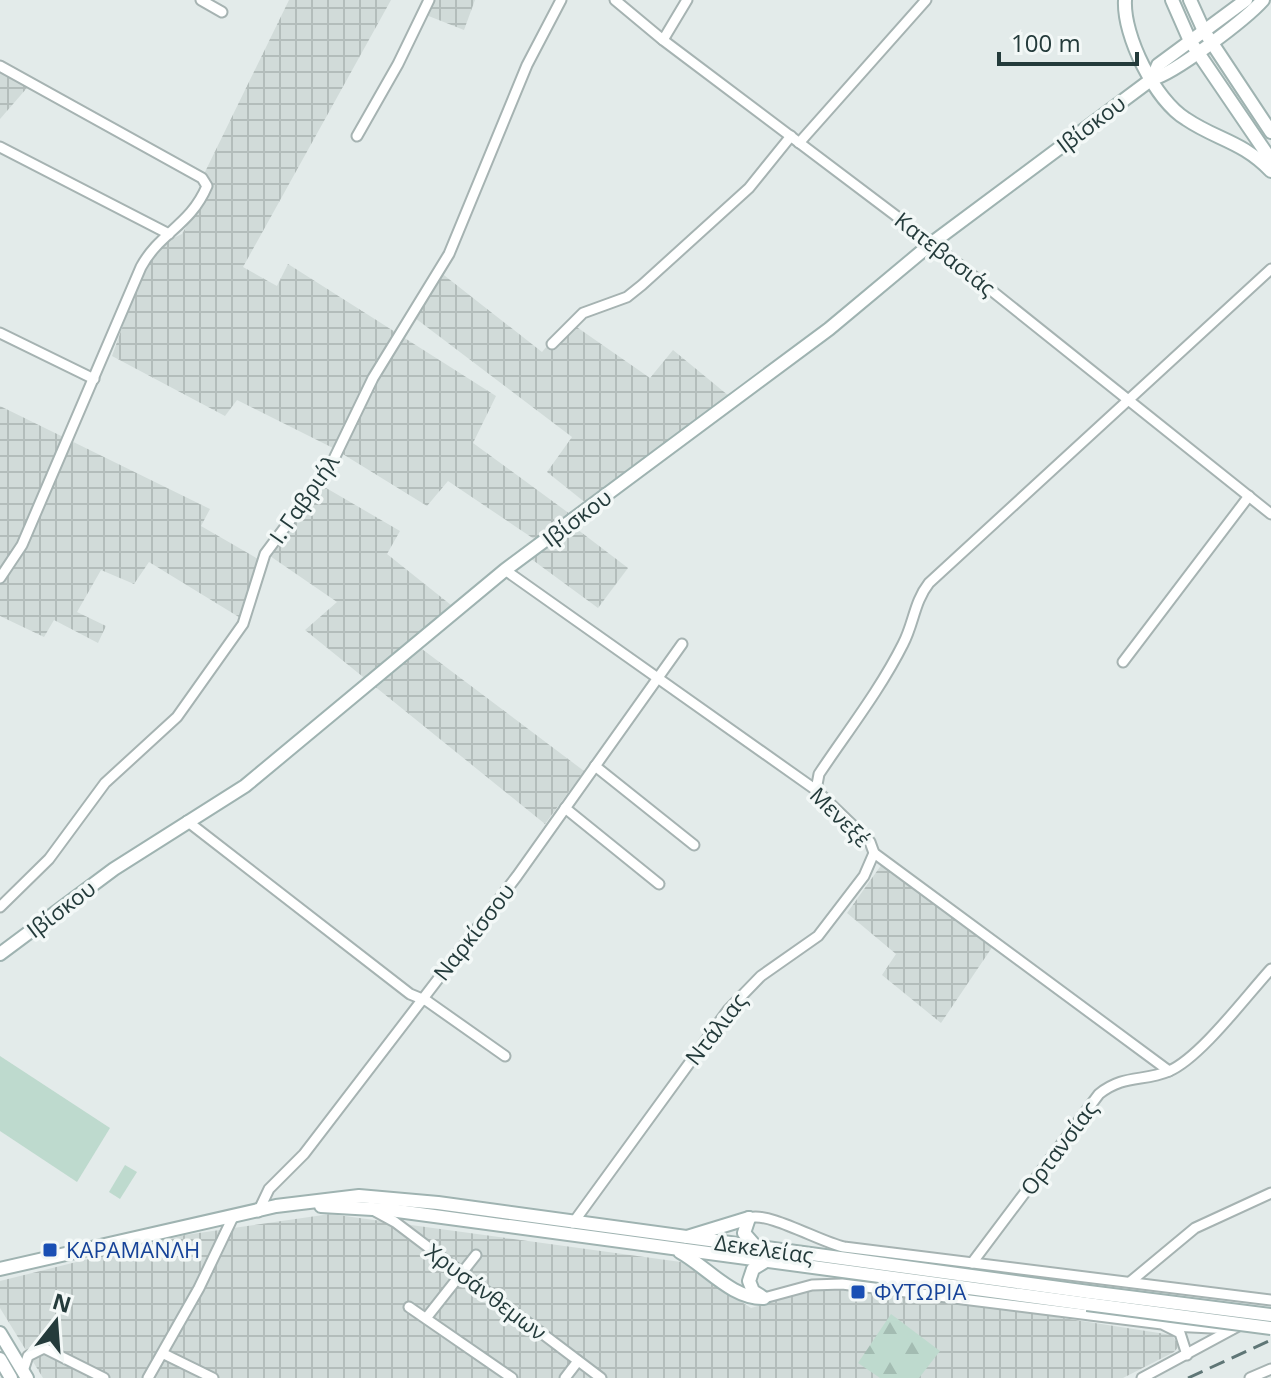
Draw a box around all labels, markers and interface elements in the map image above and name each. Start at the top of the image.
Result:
scale bar [999,16,1137,66]
text: 100 m [1011,26,1081,59]
street label: Ιβίσκου [1050,87,1131,159]
street label: Κατεβασιάς [889,204,1002,302]
street label: Ι. Γαβριήλ [262,448,345,549]
street label: Ιβίσκου [536,481,617,553]
street label: Μενεξέ [804,780,877,853]
street label: Ιβίσκου [20,872,101,944]
street label: Ναρκίσσου [426,877,521,986]
street label: Ντάλιας [678,986,753,1071]
street label: Ορτανσίας [1013,1094,1104,1201]
street label: Δεκελείας [713,1226,816,1270]
place label: ΚΑΡΑΜΑΝΛΗ [66,1234,200,1264]
street label: Χρυσάνθεμων [420,1236,553,1347]
marker: ΚΑΡΑΜΑΝΛΗ [41,1241,59,1259]
place label: ΦΥΤΩΡΙΑ [874,1276,967,1306]
north arrow [16,1282,96,1362]
marker: ΦΥΤΩΡΙΑ [849,1283,867,1301]
text: N [49,1285,75,1319]

